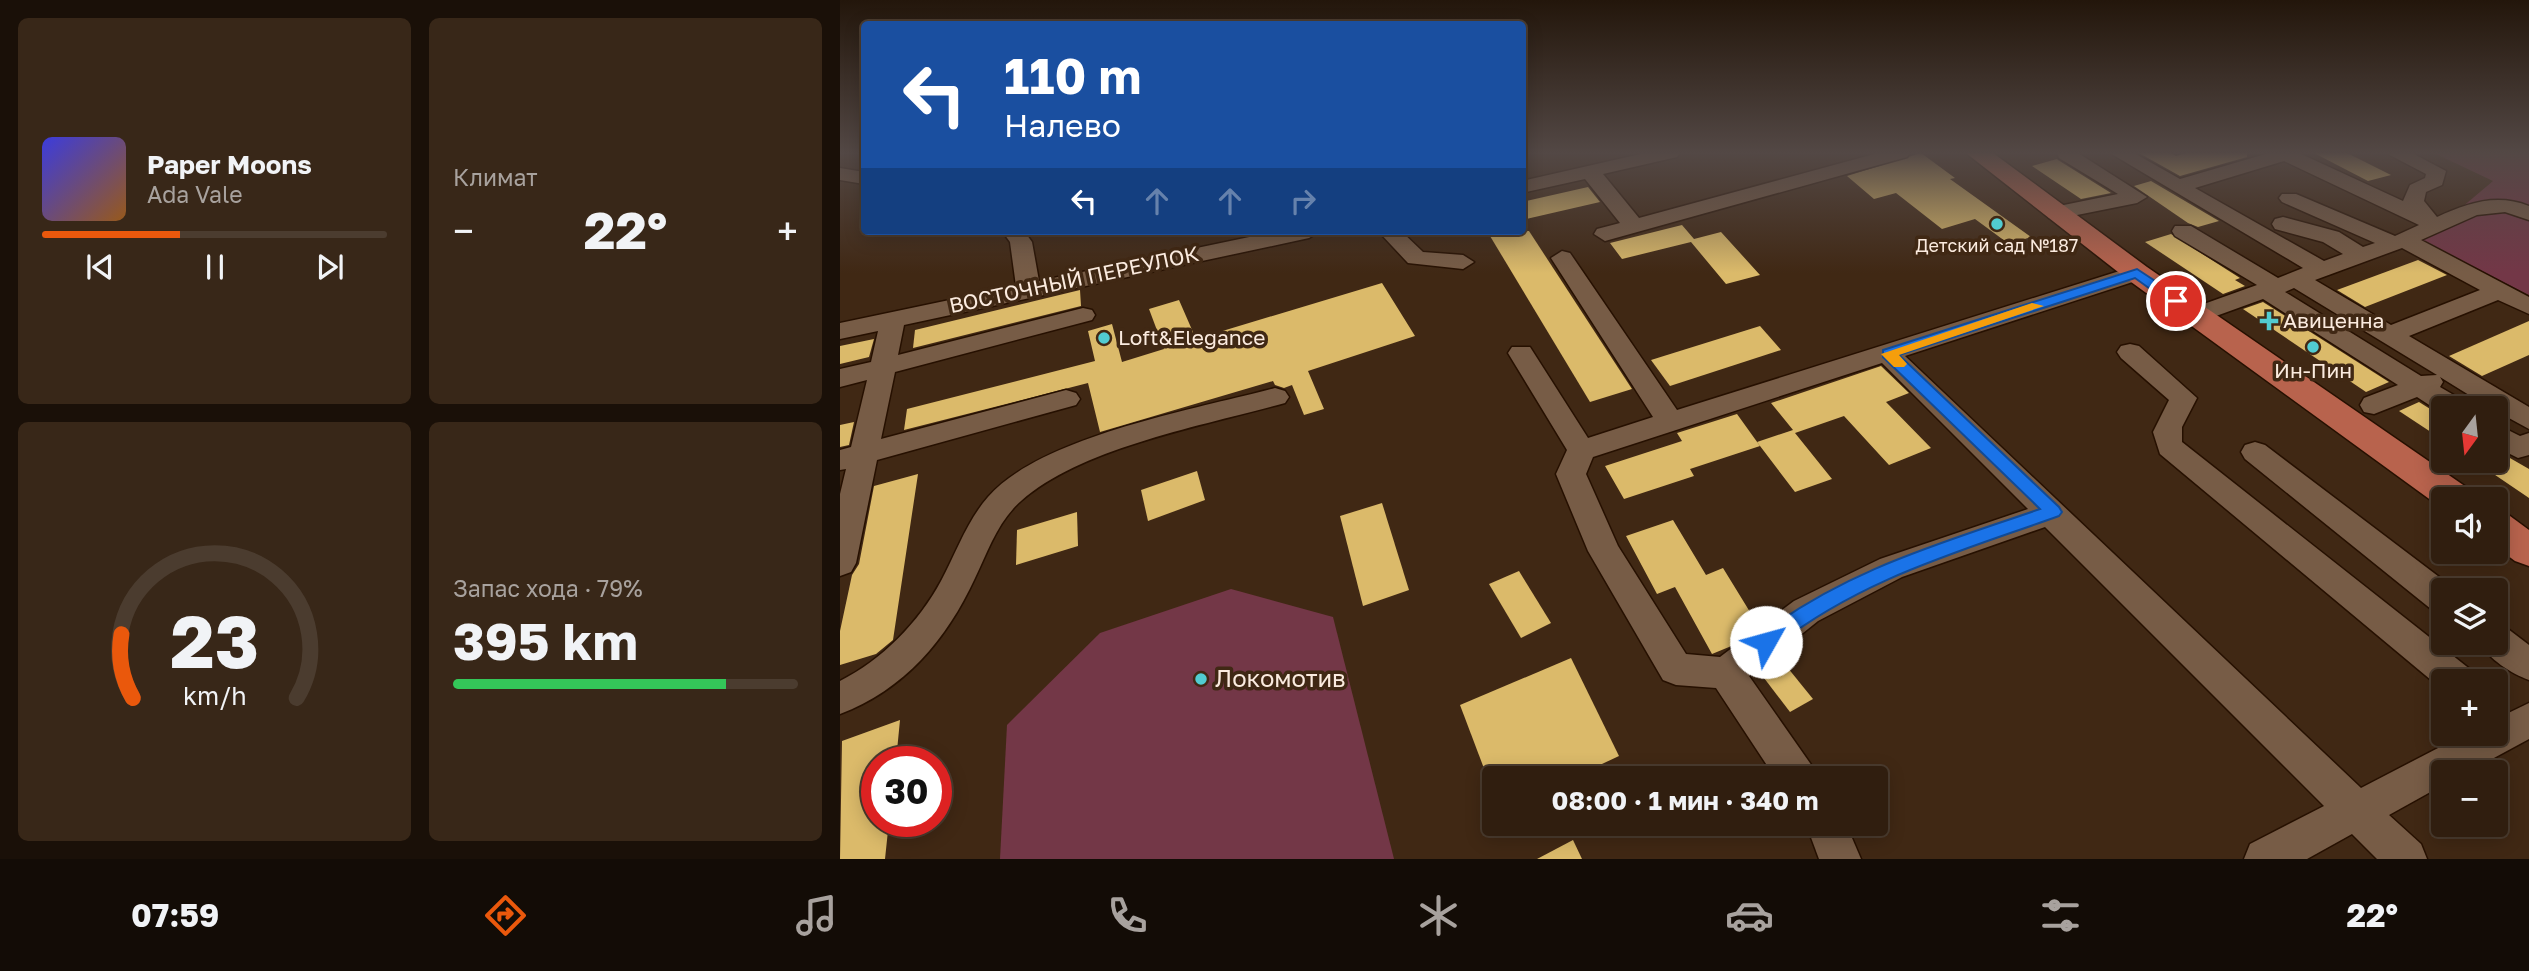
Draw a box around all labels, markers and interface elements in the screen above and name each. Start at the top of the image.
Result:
text: 110 m [1004,46,1141,105]
icon: left [889,49,980,140]
text: Налево [1004,106,1121,144]
text: Paper Moons [147,149,312,180]
text: Климат [453,163,538,191]
text: Ada Vale [147,180,243,208]
icon: left [1065,182,1103,220]
icon: ahead [1138,182,1176,220]
icon: ahead [1211,182,1249,220]
icon: right [1284,182,1322,220]
text: 22° [584,198,667,260]
text: − [453,208,474,253]
text: + [777,208,798,253]
marker: Детский сад №187 [1989,216,2005,232]
place label: Детский сад №187 [1916,234,2078,256]
street label: ВОСТОЧНЫЙ ПЕРЕУЛОК [947,240,1201,318]
icon: previous [81,248,119,286]
icon: pause [196,248,234,286]
icon: next [311,248,349,286]
pin [2146,271,2206,331]
icon: arrive [2157,282,2195,320]
place label: Авиценна [2283,307,2384,333]
marker: Авиценна [2261,313,2277,329]
place label: Loft&Elegance [1118,324,1265,350]
marker: Loft&Elegance [1096,330,1112,346]
marker: Ин-Пин [2305,339,2321,355]
place label: Ин-Пин [2274,357,2352,383]
north arrow [2431,396,2508,472]
map controls [2431,396,2508,837]
button: sound [2431,487,2508,564]
text: Запас хода · 79% [453,574,643,602]
button: layers [2431,578,2508,655]
text: 23 [170,597,259,684]
position arrow [1729,605,1803,679]
text: 395 km [453,609,638,671]
place label: Локомотив [1215,663,1346,692]
button: + [2431,669,2508,746]
marker: Локомотив [1193,671,1209,687]
text: km/h [183,679,246,710]
speed limit sign: 30 [861,746,952,837]
button: − [2431,760,2508,837]
text: 08:00 · 1 мин · 340 m [1552,785,1818,816]
icon: directions [481,891,530,940]
icon: music [792,891,841,940]
icon: phone [1103,891,1152,940]
icon: climate [1414,891,1463,940]
icon: car [1725,891,1774,940]
icon: filters [2036,891,2085,940]
text: 07:59 [131,896,219,934]
text: 22° [2347,896,2398,934]

